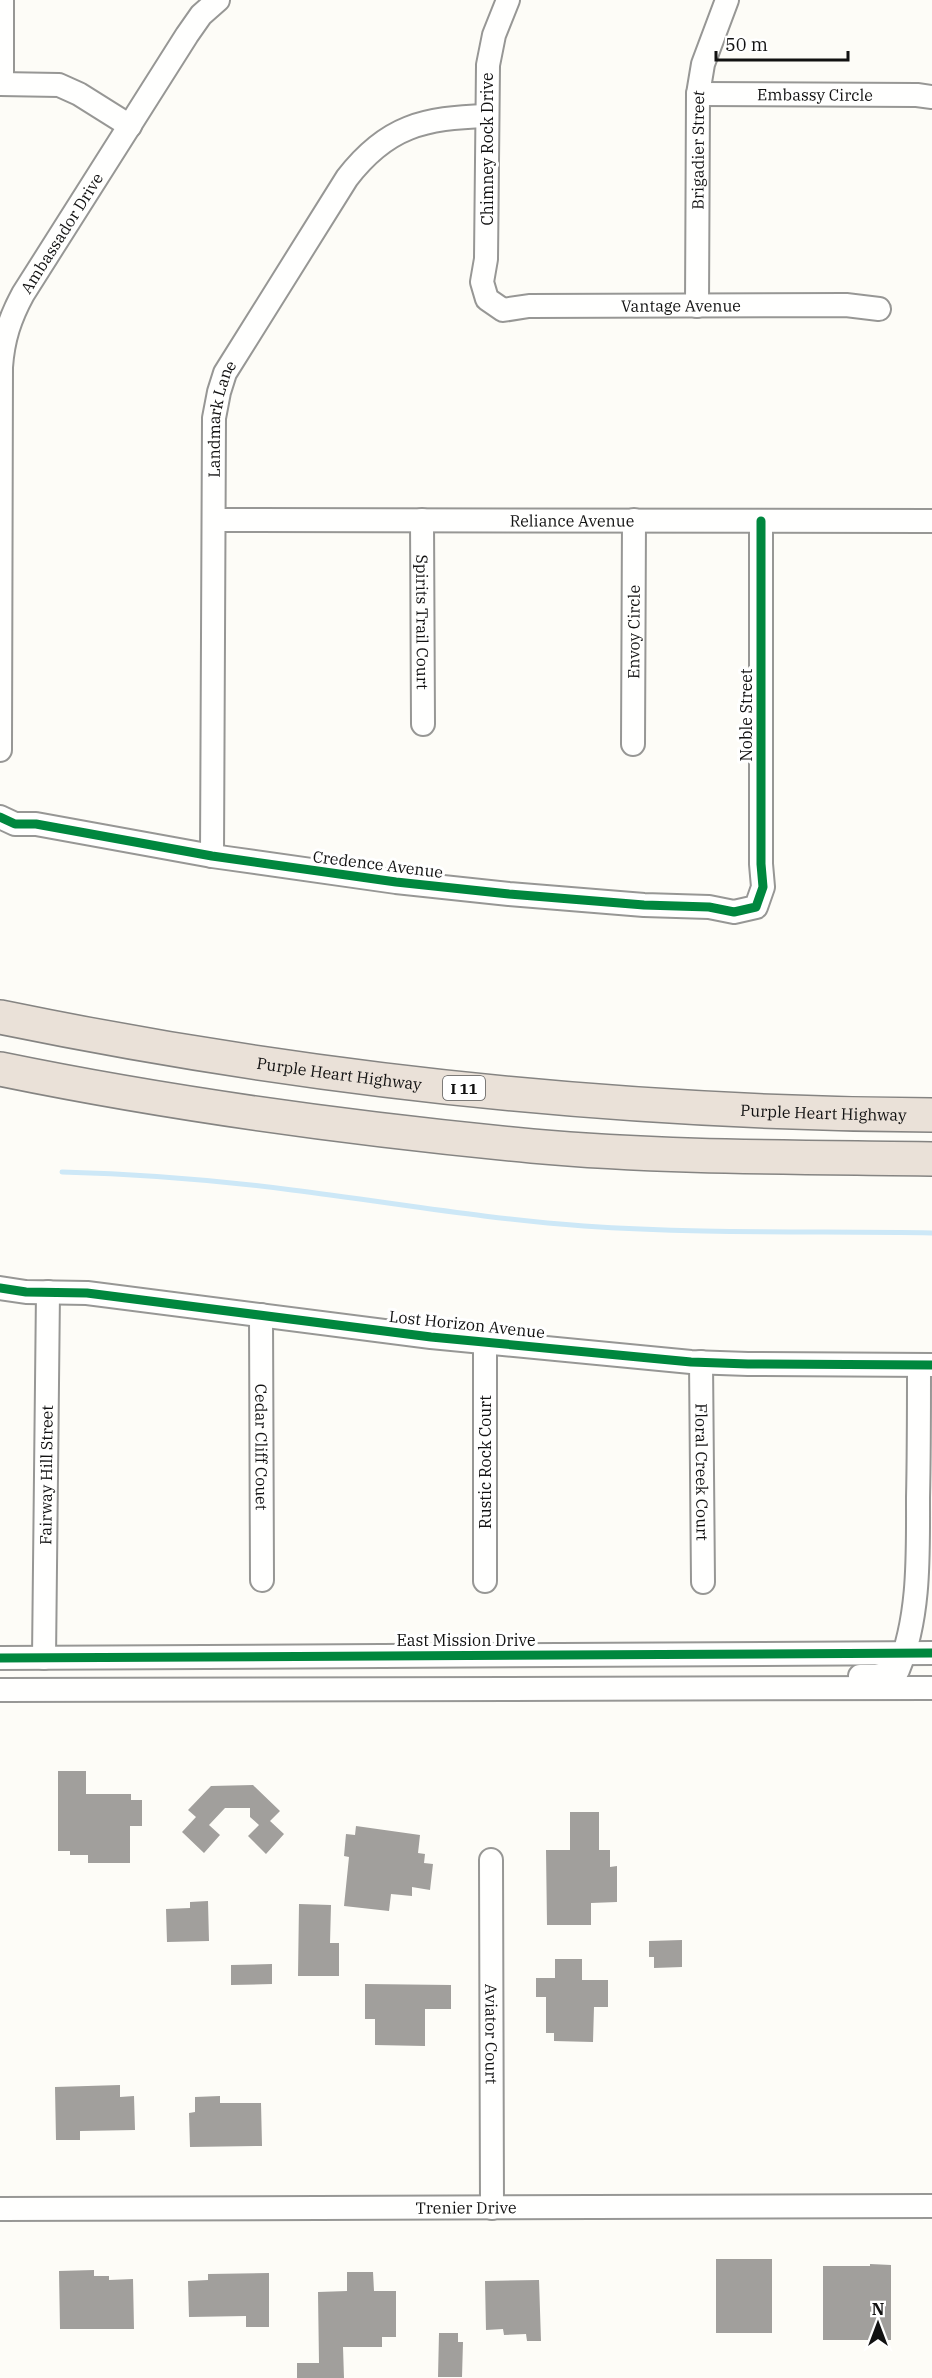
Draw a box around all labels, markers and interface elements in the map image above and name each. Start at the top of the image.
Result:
scale bar [716,24,848,62]
text: 50 m [725,33,768,56]
street label: Chimney Rock Drive [477,72,497,226]
street label: Embassy Circle [757,84,873,105]
street label: Brigadier Street [687,88,709,210]
street label: Ambassador Drive [16,169,107,297]
street label: Vantage Avenue [621,295,741,316]
street label: Landmark Lane [204,356,241,478]
street label: Reliance Avenue [510,510,634,531]
street label: Spirits Trail Court [412,554,433,690]
street label: Envoy Circle [623,585,644,679]
street label: Noble Street [736,668,756,762]
street label: Credence Avenue [312,846,444,882]
street label: Purple Heart Highway [255,1053,423,1094]
road number: I 11 [443,1076,485,1100]
street label: Purple Heart Highway [740,1100,907,1125]
street label: Lost Horizon Avenue [388,1306,546,1342]
street label: Cedar Cliff Couet [251,1384,272,1511]
street label: Rustic Rock Court [475,1395,495,1529]
street label: Floral Creek Court [691,1403,713,1541]
street label: Fairway Hill Street [35,1405,57,1545]
street label: East Mission Drive [397,1630,535,1650]
street label: Aviator Court [481,1984,502,2085]
street label: Trenier Drive [415,2197,517,2218]
north arrow [848,2294,908,2354]
text: N [872,2299,884,2319]

